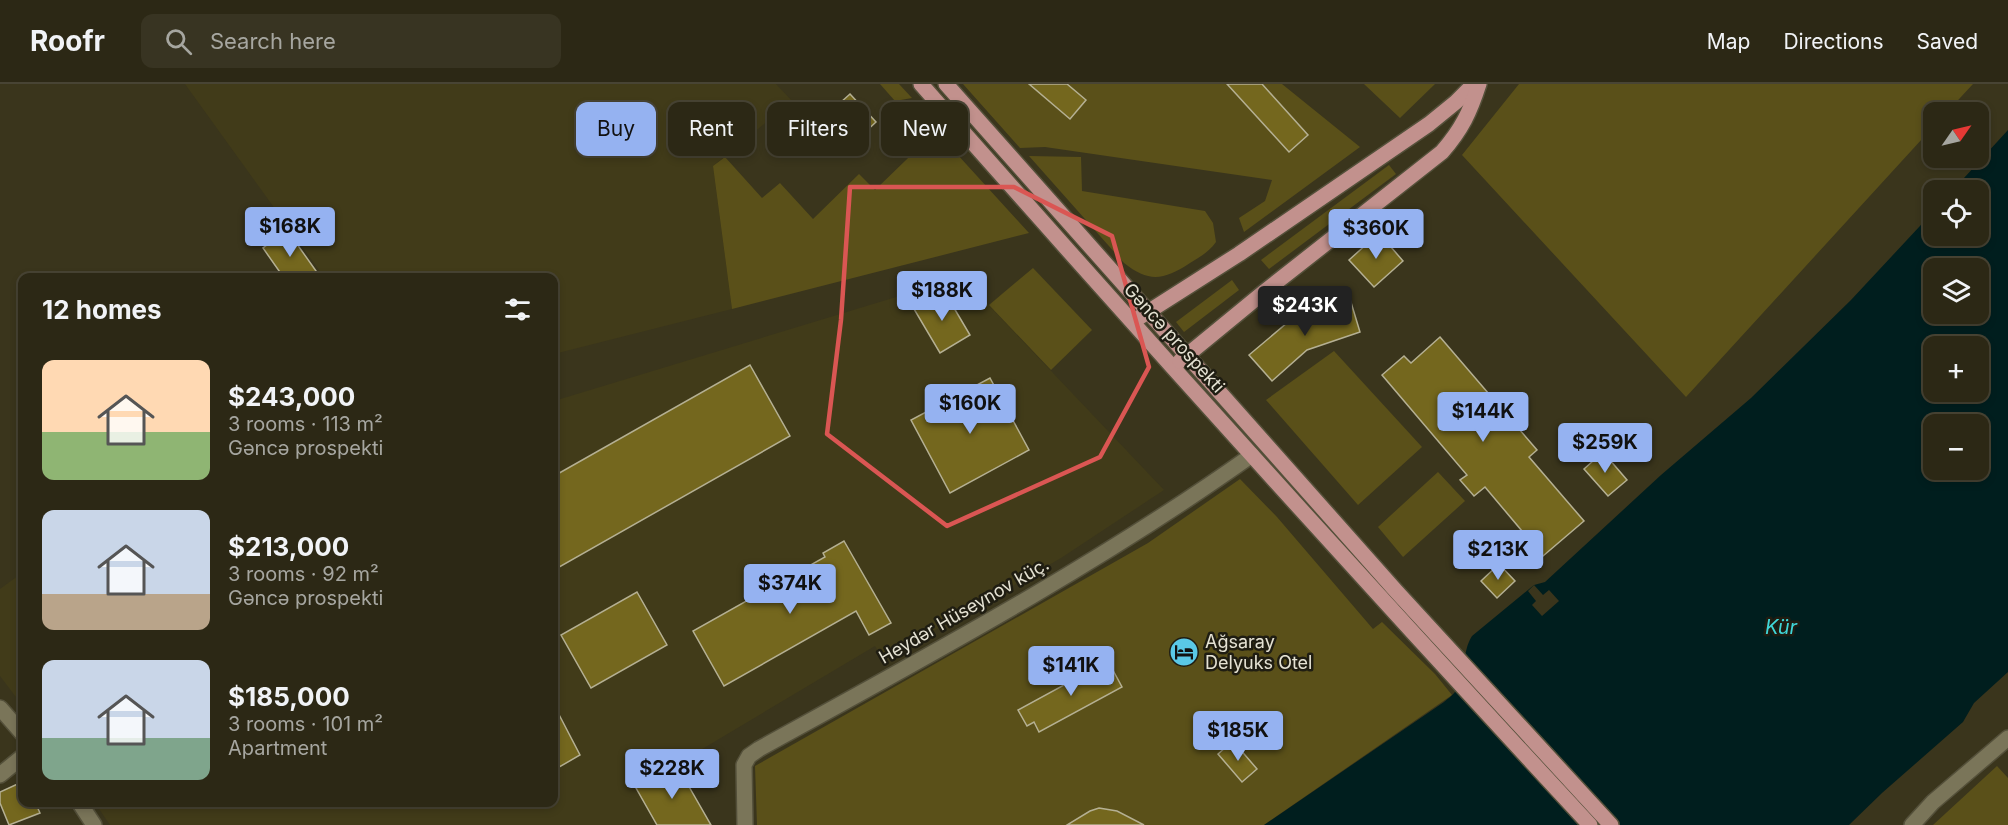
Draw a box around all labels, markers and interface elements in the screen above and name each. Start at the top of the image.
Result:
search box [141,14,561,68]
text: Roofr [30,24,105,58]
icon: search [162,25,195,58]
text: Search here [210,28,336,54]
text: Map [1707,29,1750,54]
text: Directions [1783,29,1884,54]
text: Saved [1917,29,1978,54]
chip: Buy [576,102,656,156]
chip: Rent [668,102,755,156]
chip: Filters [767,102,869,156]
chip: New [881,102,968,156]
north arrow [1923,102,1989,168]
map controls [1923,102,1989,480]
button: locate [1923,180,1989,246]
pin: $168K [248,207,332,258]
pin: $360K [1334,209,1418,260]
text: $168K [259,214,321,238]
text: $360K [1343,216,1409,240]
button: layers [1923,258,1989,324]
pin: $188K [900,271,984,322]
text: $188K [911,278,973,302]
street label: Gəncə prospekti [1120,279,1229,397]
pin: $243K [1263,286,1347,337]
icon: filters [501,293,534,326]
text: $243K [1272,293,1338,317]
text: 12 homes [42,294,162,325]
button: + [1923,336,1989,402]
text: $243,000 [228,381,355,412]
icon: home [90,384,162,456]
pin: $160K [928,384,1012,435]
text: $160K [939,391,1001,415]
pin: $144K [1441,392,1525,443]
text: $144K [1451,399,1515,423]
text: 3 rooms · 113 m² [228,412,383,436]
button: − [1923,414,1989,480]
pin: $259K [1563,423,1647,474]
text: $259K [1572,430,1638,454]
text: Gəncə prospekti [228,436,383,460]
pin: $213K [1456,530,1540,581]
text: $213,000 [228,531,349,562]
icon: home [90,534,162,606]
text: $213K [1467,537,1529,561]
street label: Heydər Hüseynov küç. [875,553,1052,668]
text: 3 rooms · 92 m² [228,562,379,586]
pin: $374K [748,564,832,615]
text: $374K [758,571,822,595]
text: Gəncə prospekti [228,586,383,610]
water label: Kür [1765,615,1798,639]
place label: Ağsaray Delyuks Otel [1205,631,1312,673]
hotel icon: Ağsaray Delyuks Otel [1168,636,1200,668]
pin: $141K [1029,646,1113,697]
text: $141K [1042,653,1100,677]
text: $185,000 [228,681,350,712]
icon: home [90,684,162,756]
pin: $185K [1196,711,1280,762]
text: 3 rooms · 101 m² [228,712,383,736]
text: $185K [1207,718,1269,742]
text: Apartment [228,736,327,760]
pin: $228K [630,749,714,800]
text: $228K [639,756,705,780]

